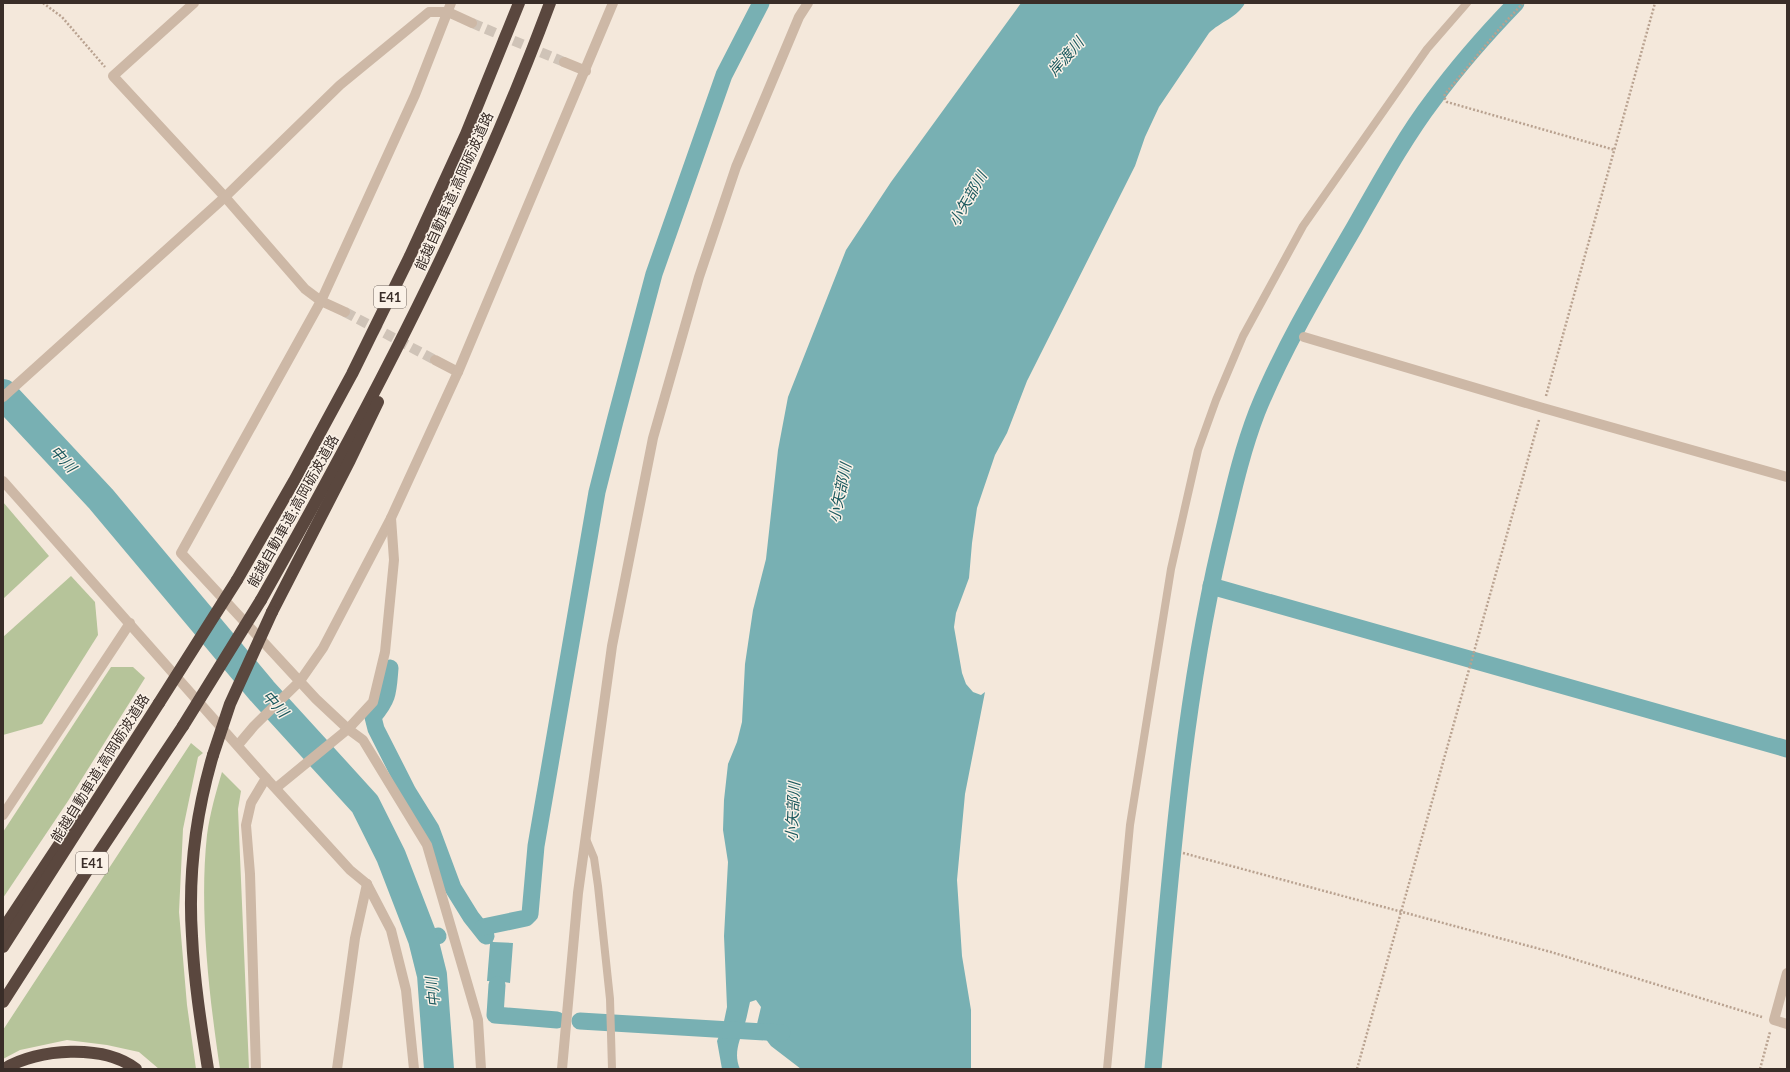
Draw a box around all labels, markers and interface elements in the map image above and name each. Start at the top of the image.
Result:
water label: 岸渡川 [1044,32,1088,79]
street label: 能越自動車道;高岡砺波道路 [411,109,496,273]
water label: 小矢部川 [944,166,991,229]
road number: E41 [374,286,406,308]
street label: 能越自動車道;高岡砺波道路 [244,432,342,590]
water label: 中川 [47,441,82,477]
water label: 小矢部川 [824,460,854,524]
water label: 中川 [259,686,294,722]
street label: 能越自動車道;高岡砺波道路 [47,690,152,845]
water label: 小矢部川 [781,780,803,842]
road number: E41 [76,852,108,874]
water label: 中川 [421,974,443,1008]

